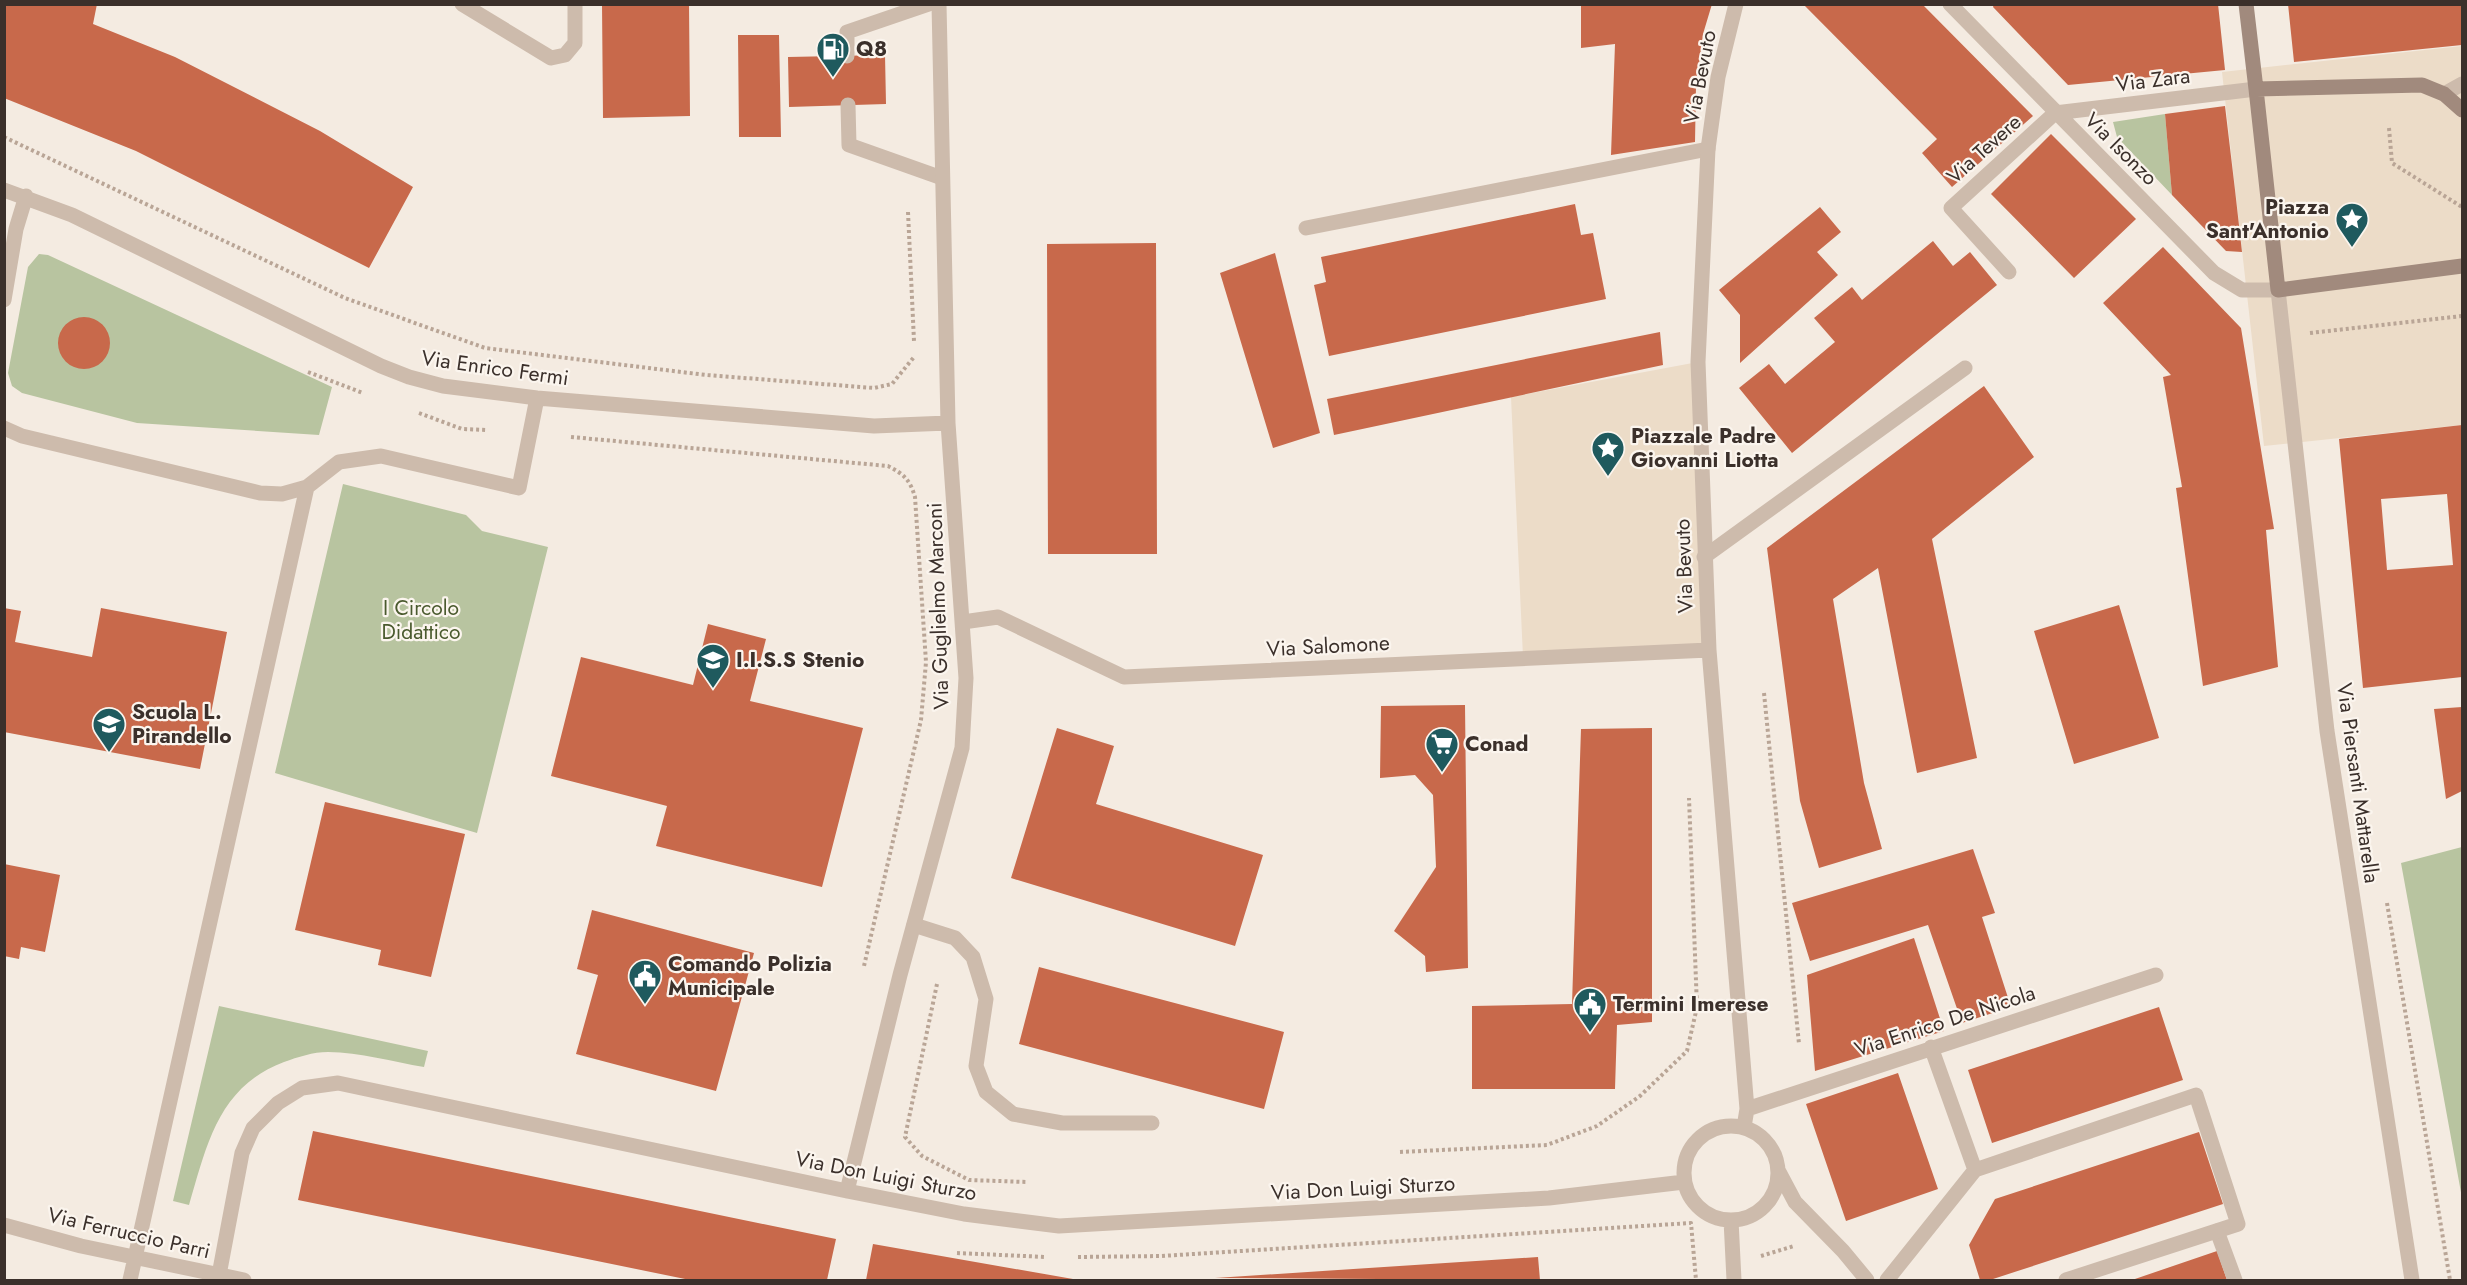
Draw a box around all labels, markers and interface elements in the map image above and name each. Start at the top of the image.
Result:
street label: Via Bevuto [1676,28,1724,126]
fuel station icon: Q8 [815,31,851,78]
place label: Q8 [856,34,887,64]
street label: Via Zara [2114,61,2192,99]
street label: Via Isonzo [2078,106,2164,192]
street label: Via Tevere [1940,107,2028,191]
place label: Piazza Sant'Antonio [2206,192,2329,246]
place icon: Piazza Sant'Antonio [2334,201,2370,248]
street label: Via Enrico Fermi [419,343,571,393]
place label: Piazzale Padre Giovanni Liotta [1631,421,1779,475]
place icon: Piazzale Padre Giovanni Liotta [1590,430,1626,477]
street label: Via Guglielmo Marconi [919,502,957,710]
street label: Via Bevuto [1667,518,1701,614]
park label: I Circolo Didattico [382,593,460,647]
street label: Via Salomone [1266,628,1391,664]
school or university icon: I.I.S.S Stenio [695,642,731,689]
place label: I.I.S.S Stenio [736,645,864,675]
street label: Via Piersanti Mattarella [2329,681,2387,885]
place label: Scuola L. Pirandello [132,697,232,751]
school or university icon: Scuola L. Pirandello [91,706,127,753]
supermarket icon: Conad [1424,726,1460,773]
place label: Conad [1465,729,1528,759]
place label: Comando Polizia Municipale [668,949,832,1003]
public building icon: Comando Polizia Municipale [627,958,663,1005]
street label: Via Enrico De Nicola [1851,978,2039,1064]
public building icon: Termini Imerese [1572,986,1608,1033]
place label: Termini Imerese [1613,989,1768,1019]
street label: Via Don Luigi Sturzo [793,1144,979,1208]
street label: Via Don Luigi Sturzo [1270,1168,1456,1208]
street label: Via Ferruccio Parri [45,1200,213,1266]

